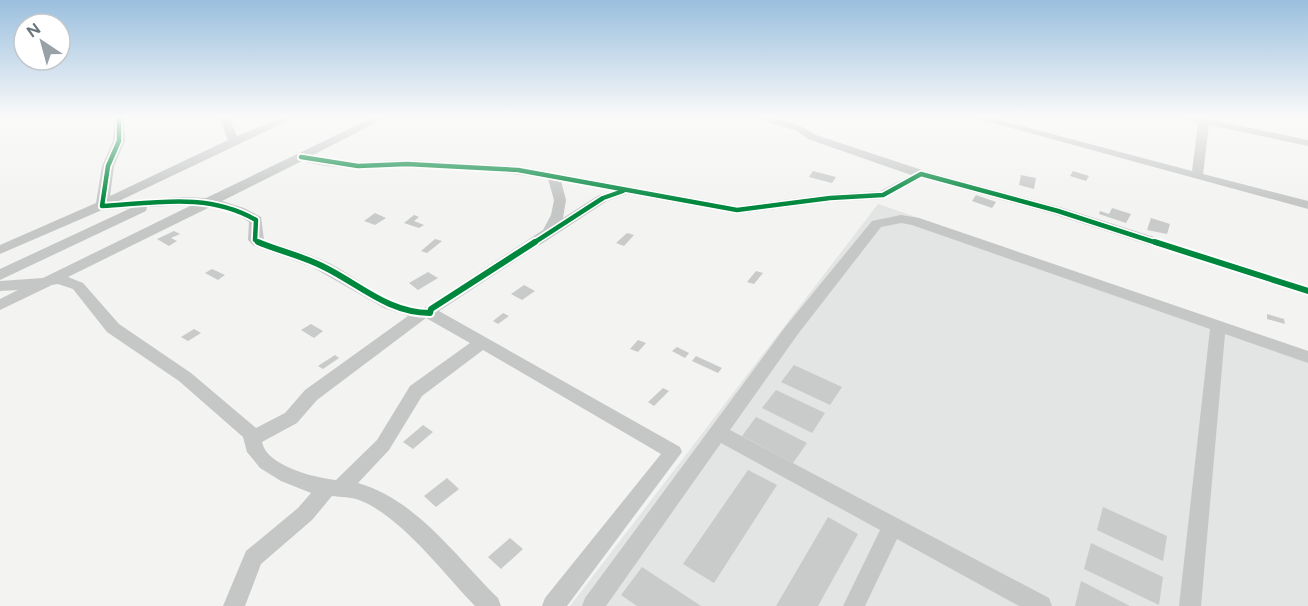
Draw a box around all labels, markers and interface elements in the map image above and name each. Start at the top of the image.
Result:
north arrow [12,12,72,72]
text: N [23,19,44,42]

